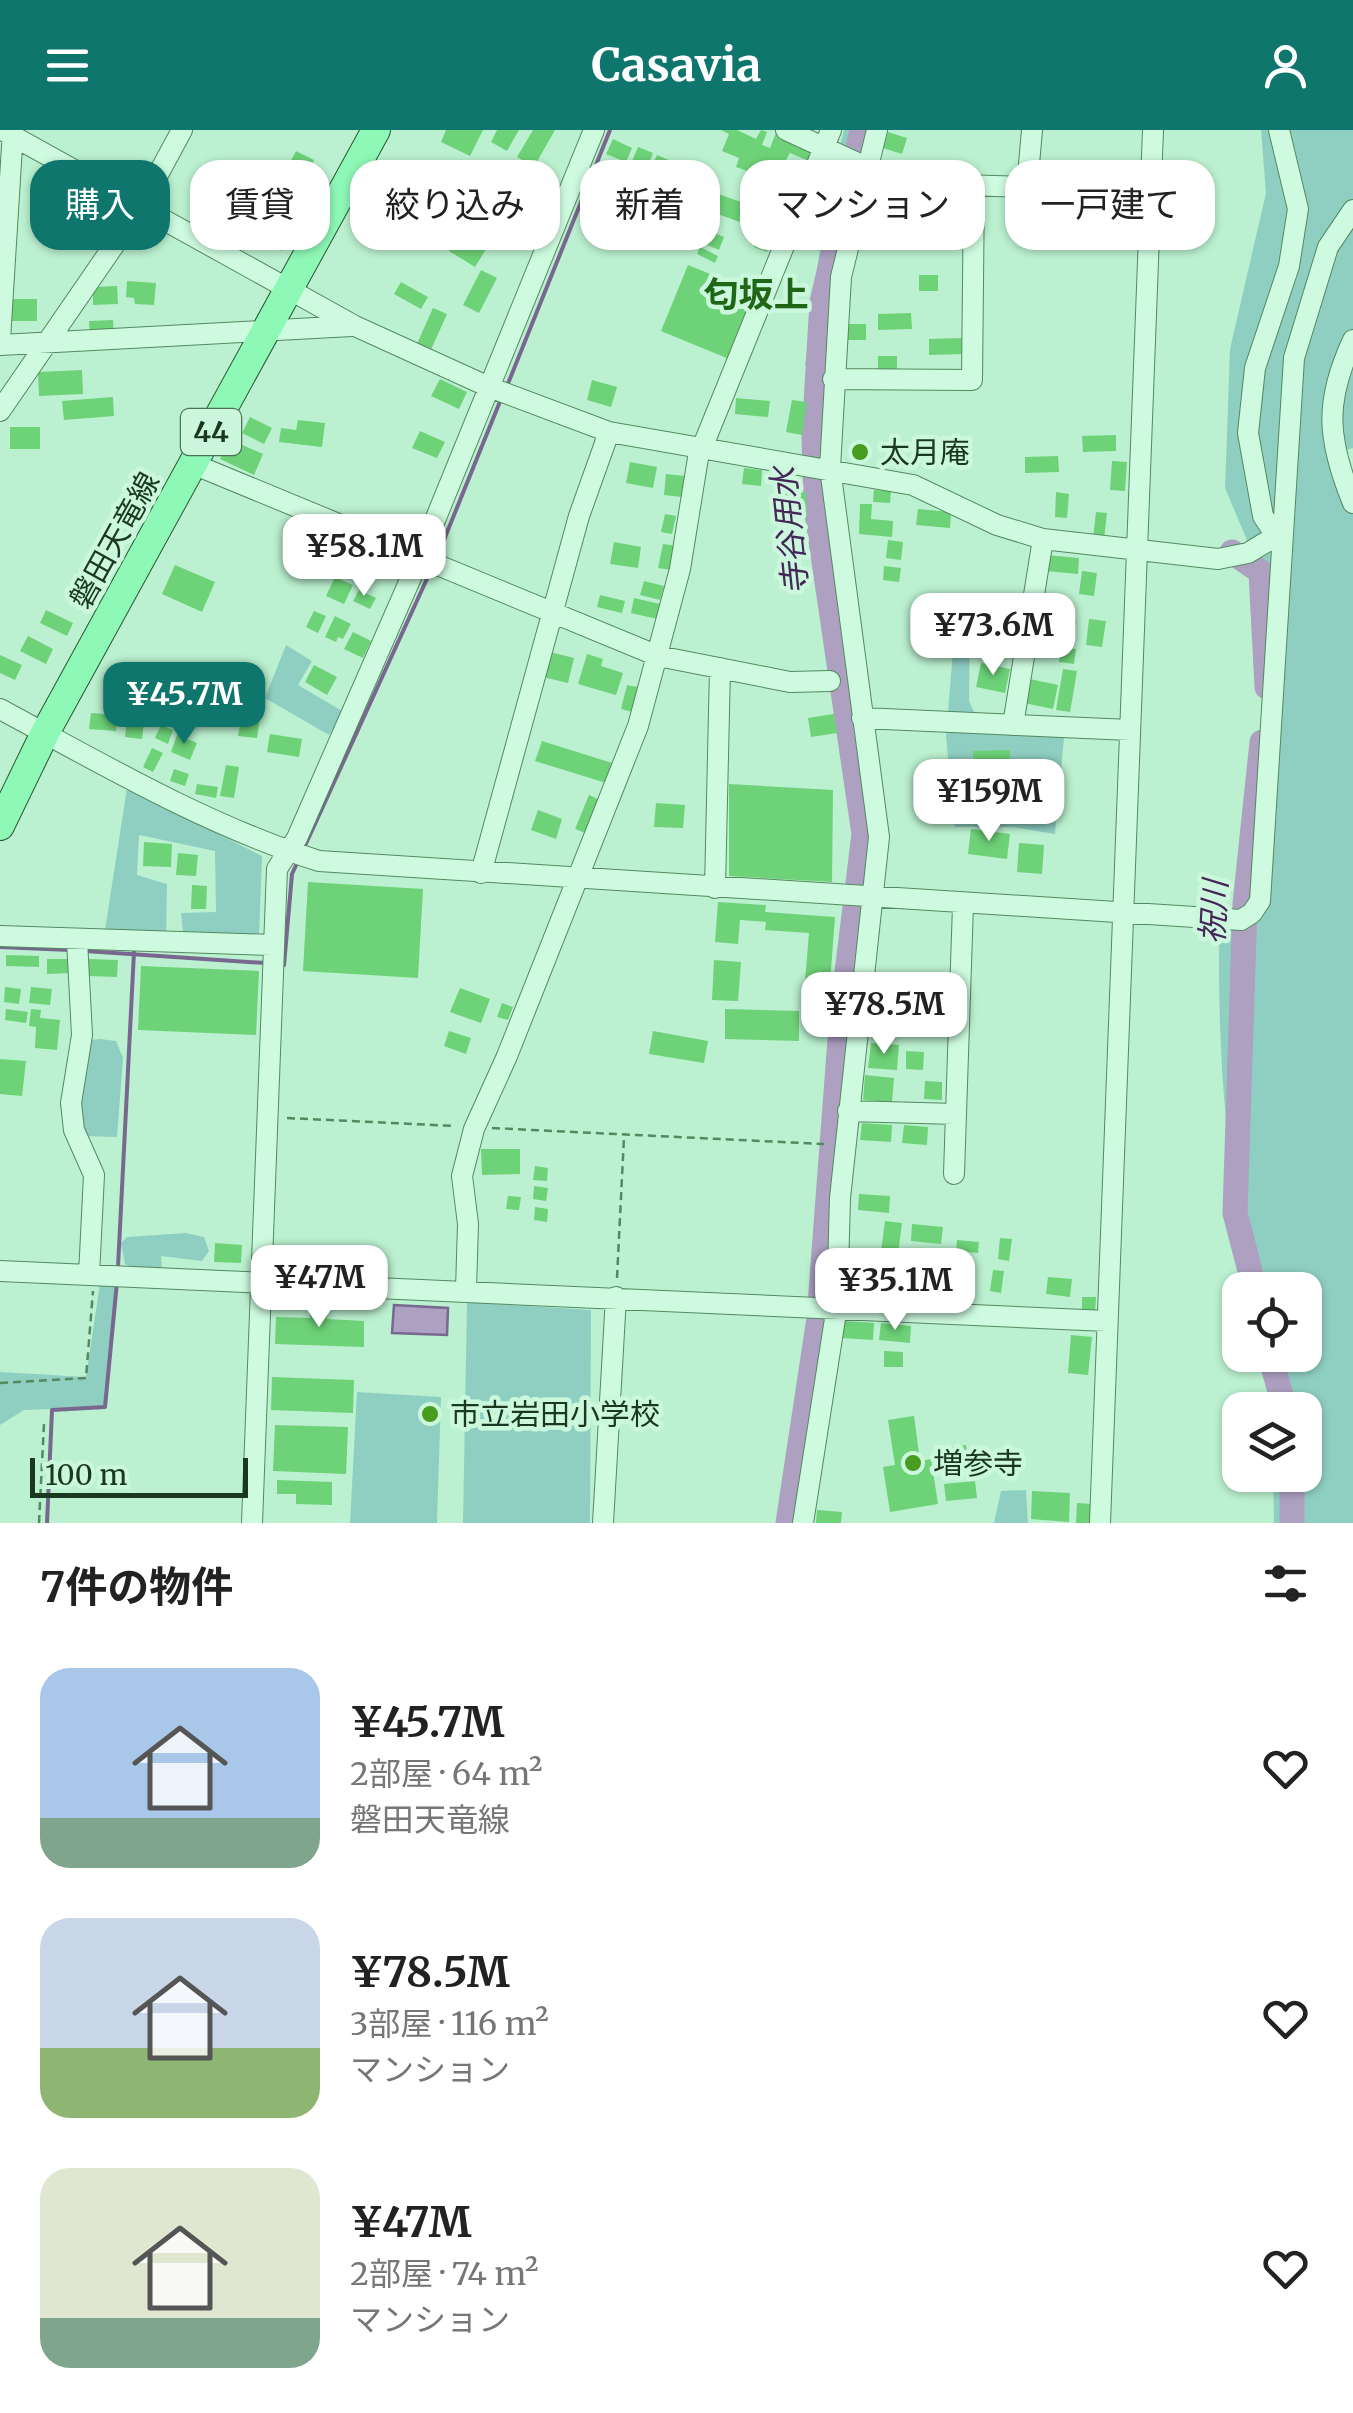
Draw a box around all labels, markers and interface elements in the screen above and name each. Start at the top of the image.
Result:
text: Casavia [592,37,761,93]
icon: menu [40,38,95,93]
icon: person [1258,38,1313,93]
chip: 購入 [30,160,170,250]
chip: 賃貸 [190,160,330,250]
chip: 絞り込み [350,160,560,250]
chip: 新着 [580,160,720,250]
chip: マンション [740,160,985,250]
chip: 一戸建て [1005,160,1215,250]
district label: 匂坂上 [703,273,809,317]
road number: 44 [181,409,241,455]
place label: 太月庵 [880,433,970,471]
marker: 太月庵 [849,441,871,463]
water label: 寺谷用水 [763,462,817,597]
street label: 磐田天竜線 [61,465,167,615]
pin: ¥58.1M [283,514,445,599]
text: ¥58.1M [305,526,423,566]
pin: ¥73.6M [912,593,1074,678]
text: ¥73.6M [932,605,1054,645]
pin: ¥45.7M [103,662,265,747]
text: ¥45.7M [125,674,243,714]
pin: ¥159M [919,759,1059,844]
text: ¥159M [935,771,1043,811]
water label: 祝川 [1192,876,1236,945]
pin: ¥78.5M [803,972,965,1057]
text: ¥78.5M [823,984,945,1024]
pin: ¥47M [260,1245,378,1330]
pin: ¥35.1M [814,1248,976,1333]
text: ¥47M [273,1257,365,1297]
text: ¥35.1M [837,1260,953,1300]
map controls [1222,1272,1322,1492]
button: locate [1222,1272,1322,1372]
button: layers [1222,1392,1322,1492]
place label: 市立岩田小学校 [450,1395,660,1433]
marker: 市立岩田小学校 [419,1403,441,1425]
place label: 増参寺 [933,1444,1023,1482]
marker: 増参寺 [902,1452,924,1474]
scale bar [30,1453,248,1498]
text: 100 m [45,1457,127,1493]
icon: filters [1258,1556,1313,1611]
text: 7件の物件 [40,1561,233,1613]
text: ¥45.7M [350,1696,504,1748]
icon: home [120,1708,240,1828]
icon: heart [1258,1741,1313,1796]
text: 2部屋 · 64 m² [350,1754,542,1794]
text: 磐田天竜線 [350,1800,510,1840]
text: ¥78.5M [350,1946,510,1998]
icon: home [120,1958,240,2078]
icon: heart [1258,1991,1313,2046]
text: 3部屋 · 116 m² [350,2004,549,2044]
text: マンション [350,2050,510,2090]
text: ¥47M [350,2196,471,2248]
icon: home [120,2208,240,2328]
icon: heart [1258,2241,1313,2296]
text: 2部屋 · 74 m² [350,2254,539,2294]
text: マンション [350,2300,510,2340]

